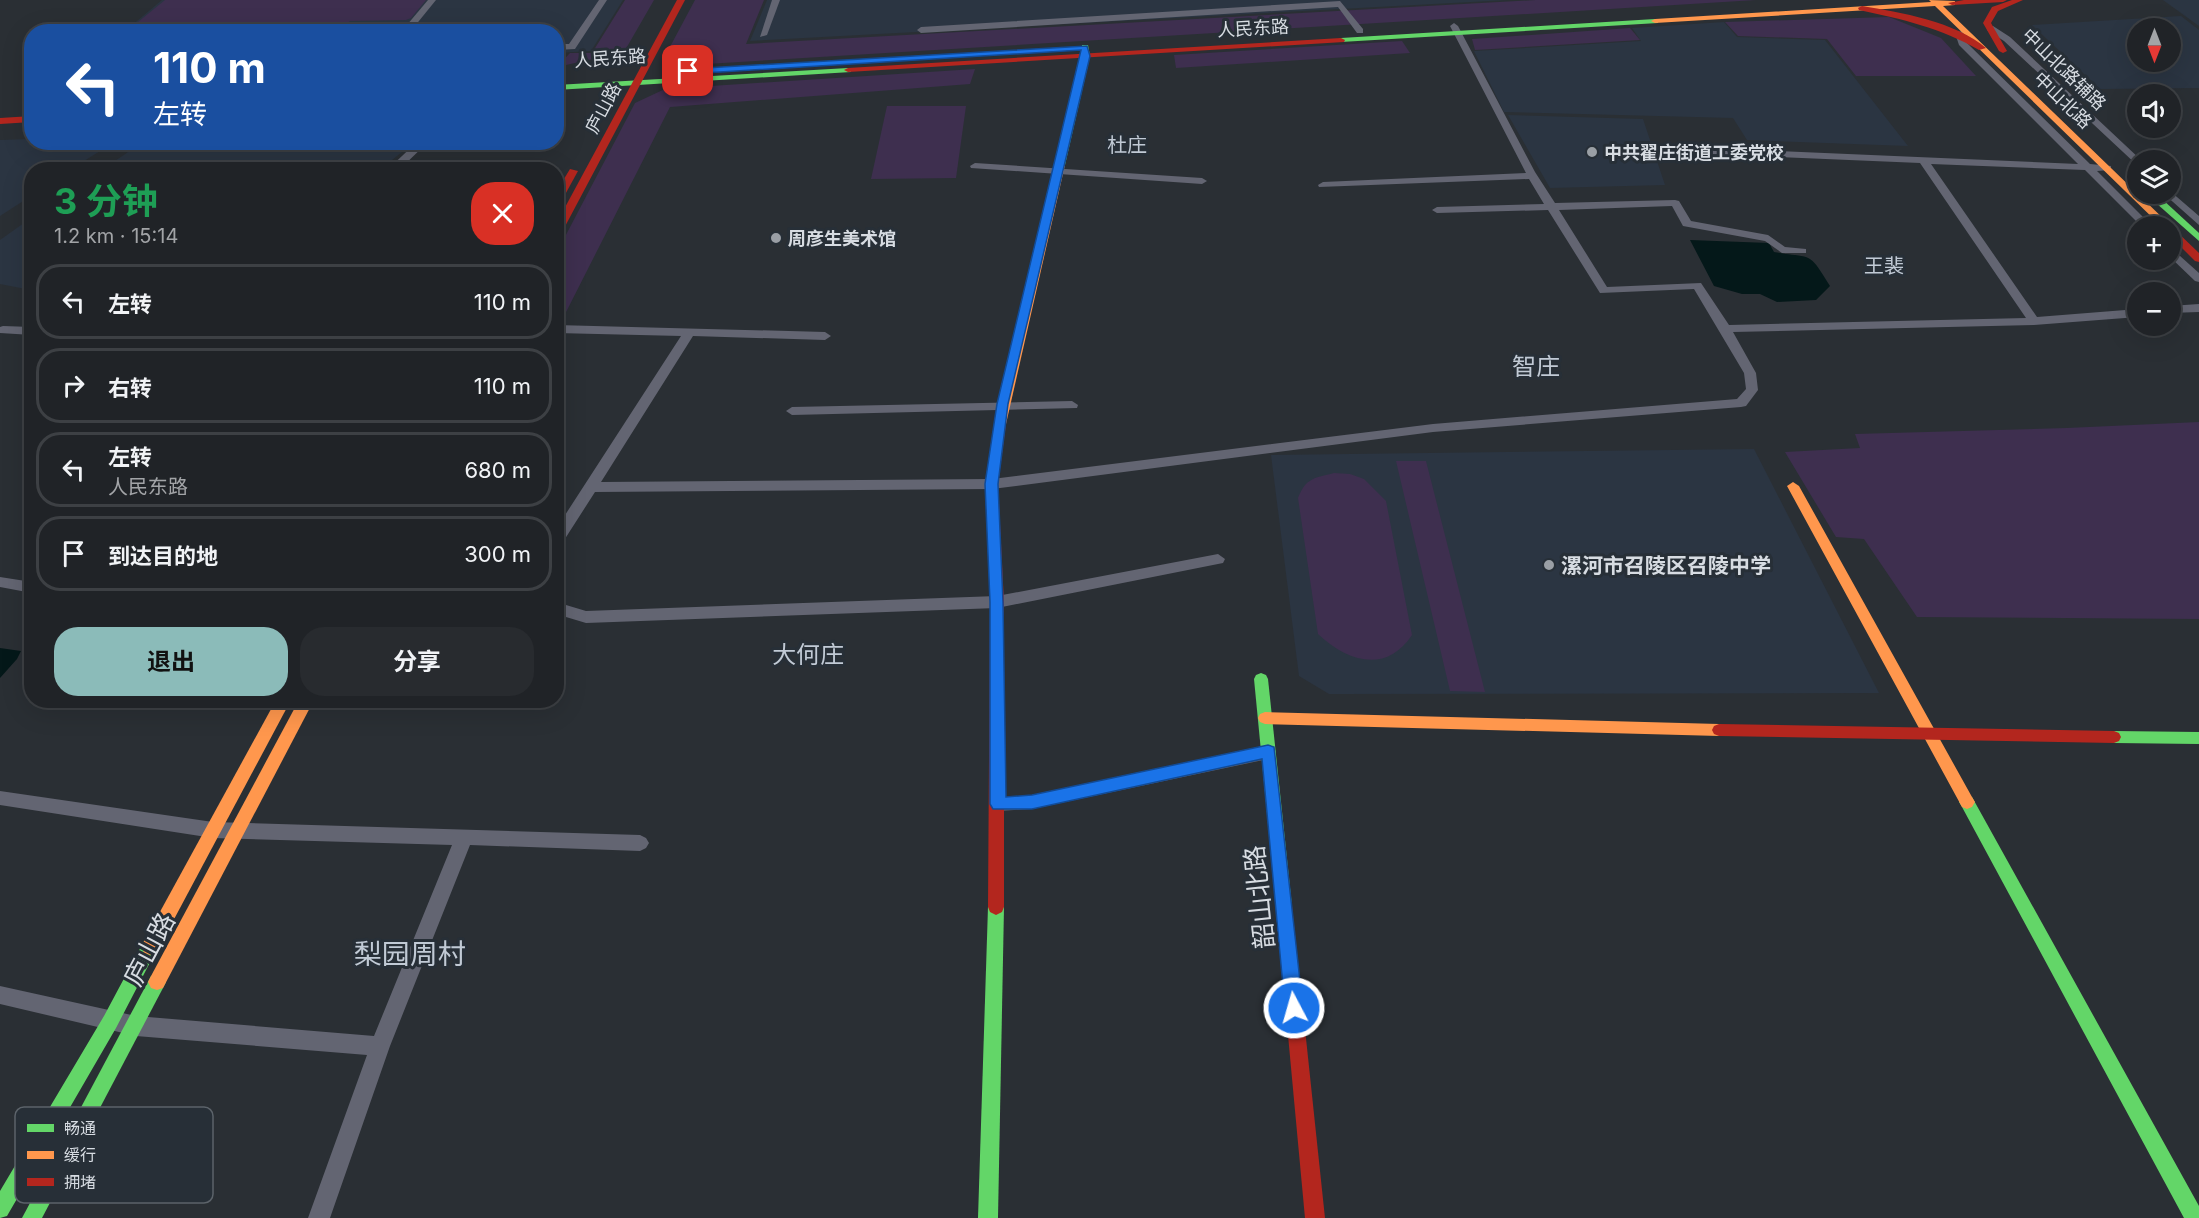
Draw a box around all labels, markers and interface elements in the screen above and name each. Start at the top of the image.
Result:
street label: 人民东路 [1216,16,1290,40]
north arrow [2127,18,2181,72]
map controls [2127,18,2181,336]
street label: 中山北路辅路 [2018,24,2110,114]
text: 110 m [153,42,266,93]
street label: 人民东路 [573,45,647,71]
pin [662,45,713,96]
icon: left [54,48,132,126]
icon: arrive [671,54,704,87]
street label: 中山北路 [2030,67,2096,133]
street label: 庐山路 [581,79,625,137]
button: sound [2127,84,2181,138]
text: 左转 [153,98,207,131]
district label: 杜庄 [1107,133,1147,157]
place label: 中共翟庄街道工委党校 [1604,142,1784,163]
marker: 中共翟庄街道工委党校 [1585,145,1599,159]
button: layers [2127,150,2181,204]
text: 3 分钟 [54,179,158,223]
button: close [471,182,534,245]
button: + [2127,216,2181,270]
text: 1.2 km · 15:14 [54,224,178,248]
place label: 周彦生美术馆 [788,228,896,249]
marker: 周彦生美术馆 [769,231,783,245]
district label: 王裴 [1864,254,1904,278]
button: − [2127,282,2181,336]
icon: left [57,285,90,318]
text: 110 m [474,289,531,315]
text: 左转 [108,291,152,317]
district label: 智庄 [1512,352,1560,381]
icon: right [57,369,90,402]
text: 110 m [474,373,531,399]
text: 右转 [108,375,152,401]
text: 左转 [108,444,152,470]
icon: left [57,453,90,486]
text: 680 m [464,457,531,483]
text: 人民东路 [108,475,188,499]
icon: arrive [57,537,90,570]
text: 300 m [464,541,531,567]
text: 到达目的地 [108,543,218,569]
place label: 漯河市召陵区召陵中学 [1561,553,1771,578]
marker: 漯河市召陵区召陵中学 [1542,558,1556,572]
button: 退出 [54,627,288,696]
button: 分享 [300,627,534,696]
district label: 大何庄 [772,640,844,669]
street label: 韶山北路 [1238,844,1280,950]
street label: 庐山路 [117,907,181,991]
district label: 梨园周村 [354,937,466,971]
position arrow [1262,976,1326,1040]
legend [15,1107,213,1203]
text: 畅通 [64,1118,96,1138]
text: 缓行 [64,1145,96,1165]
text: 拥堵 [64,1172,96,1192]

